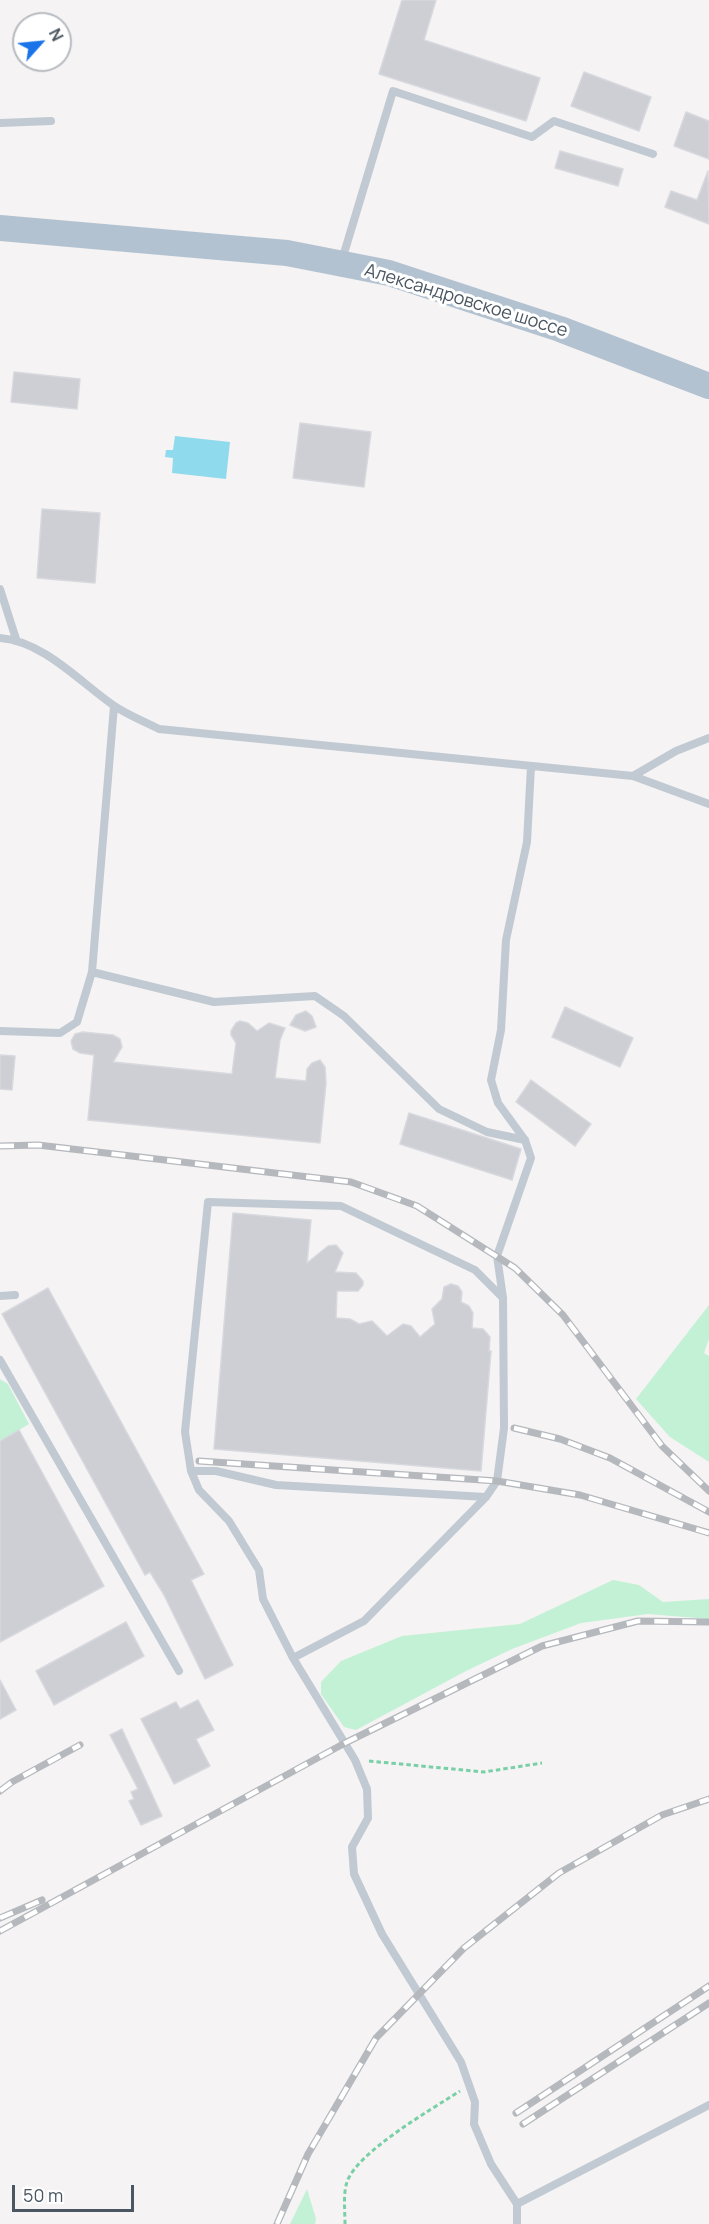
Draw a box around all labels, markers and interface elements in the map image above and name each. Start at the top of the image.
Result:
north arrow [12,12,72,72]
text: N [44,25,69,45]
street label: Александровское шоссе [362,260,570,342]
scale bar [15,2173,136,2211]
text: 50 m [23,2183,63,2207]

